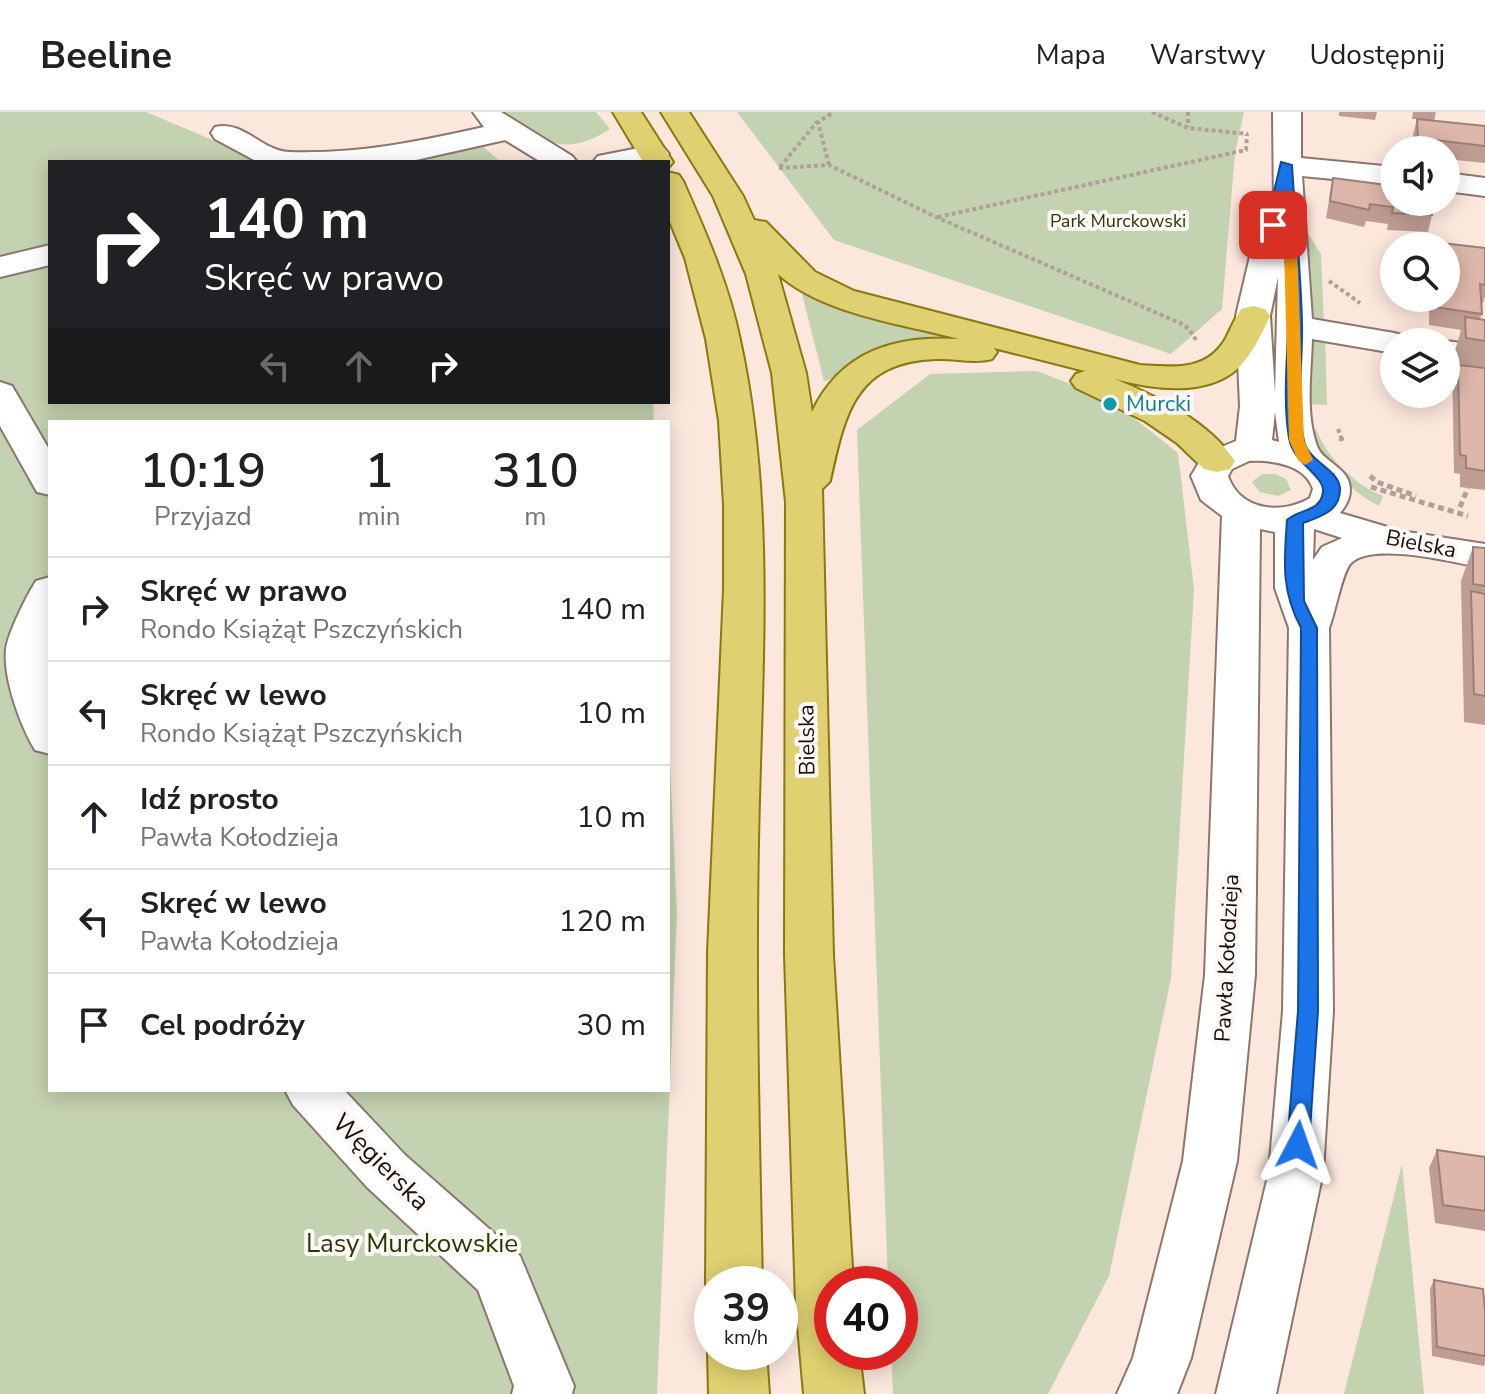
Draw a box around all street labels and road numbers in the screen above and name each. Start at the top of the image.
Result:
street label: Bielska [1383,522,1459,566]
street label: Bielska [791,704,823,776]
street label: Pawła Kołodzieja [1208,873,1246,1043]
street label: Węgierska [325,1106,437,1218]

